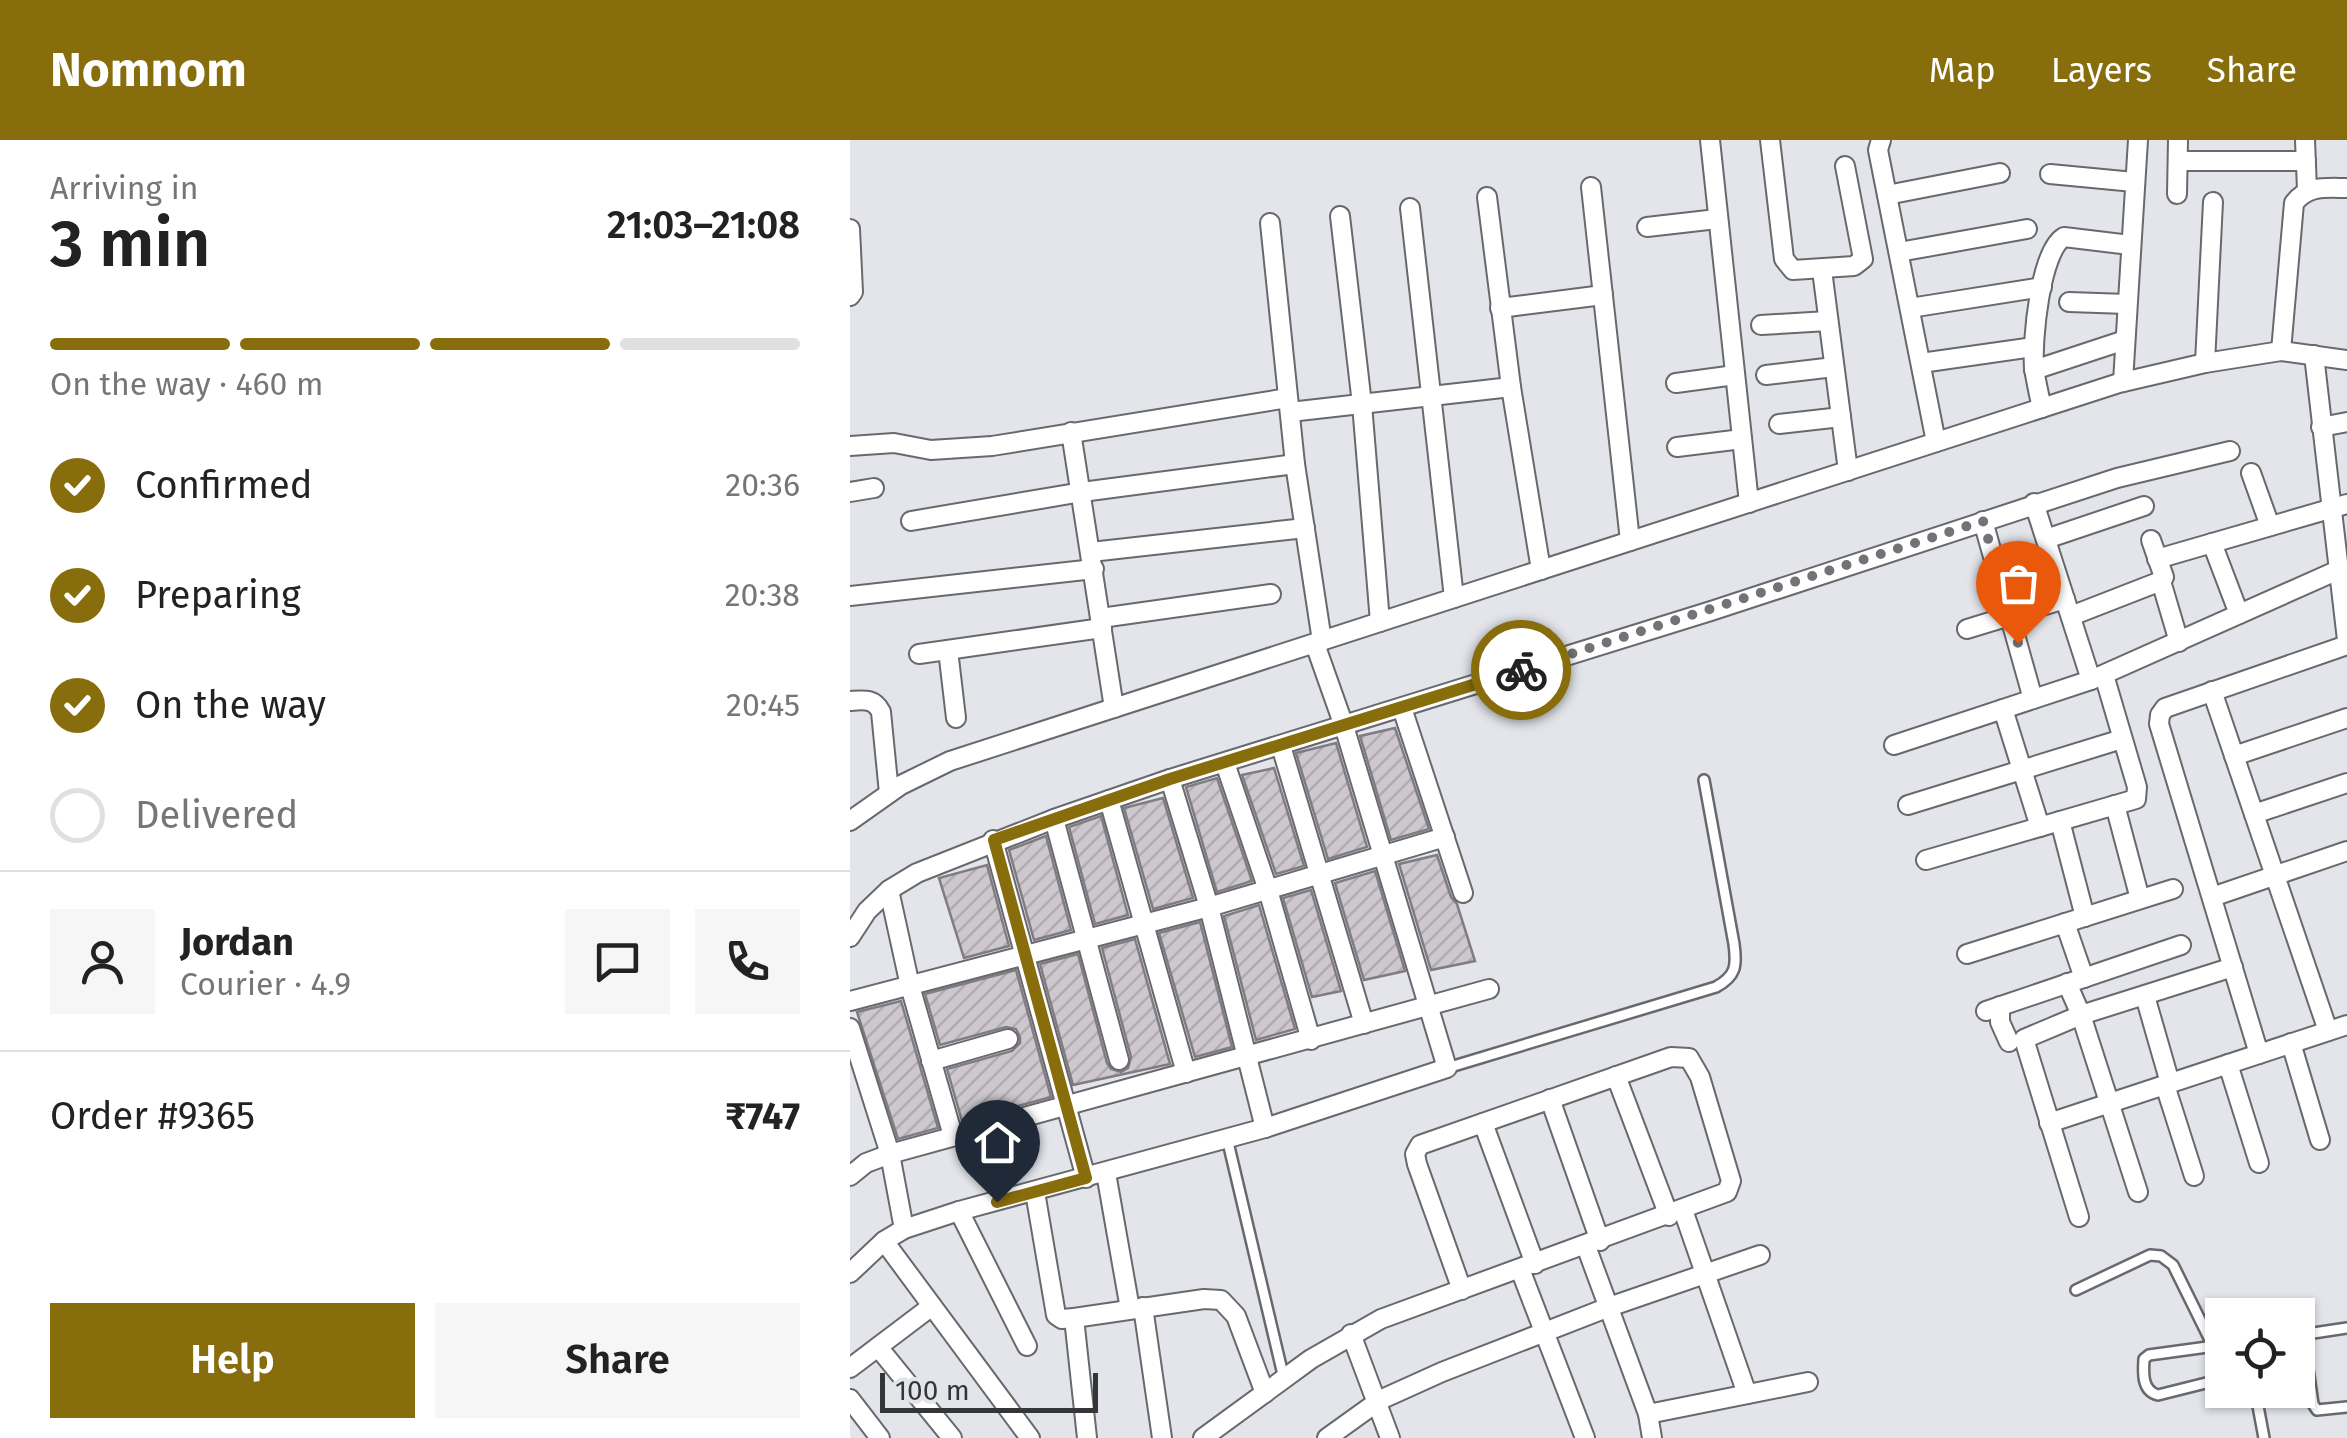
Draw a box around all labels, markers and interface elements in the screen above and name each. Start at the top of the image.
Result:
text: Nomnom [50,41,247,99]
text: Map [1929,49,1996,91]
text: Layers [2051,49,2152,91]
text: Share [2207,49,2297,91]
text: Arriving in [50,169,198,207]
text: 21:03–21:08 [607,202,800,248]
text: 3 min [50,205,210,283]
text: On the way · 460 m [50,365,323,403]
icon: check [50,458,105,513]
text: Confirmed [135,462,313,508]
text: 20:36 [725,466,800,504]
pin [1976,541,2061,644]
icon: bag [1991,556,2046,611]
icon: check [50,568,105,623]
text: Preparing [135,572,301,618]
text: 20:38 [725,576,800,614]
courier [1471,620,1571,720]
icon: bike [1494,643,1549,698]
icon: check [50,678,105,733]
text: On the way [135,682,326,728]
text: 20:45 [726,686,800,724]
text: Delivered [135,792,298,838]
button: person [50,909,155,1014]
button: chat [565,909,670,1014]
button: phone [695,909,800,1014]
text: Jordan [180,919,294,965]
text: Courier · 4.9 [180,965,351,1003]
text: Order #9365 [50,1093,255,1139]
text: ₹747 [725,1093,800,1139]
pin [955,1100,1040,1203]
icon: home [970,1115,1025,1170]
map controls [2205,1298,2315,1408]
button: locate [2205,1298,2315,1408]
button: Help [50,1303,415,1418]
button: Share [435,1303,800,1418]
scale bar [880,1368,1098,1412]
text: 100 m [895,1374,970,1407]

